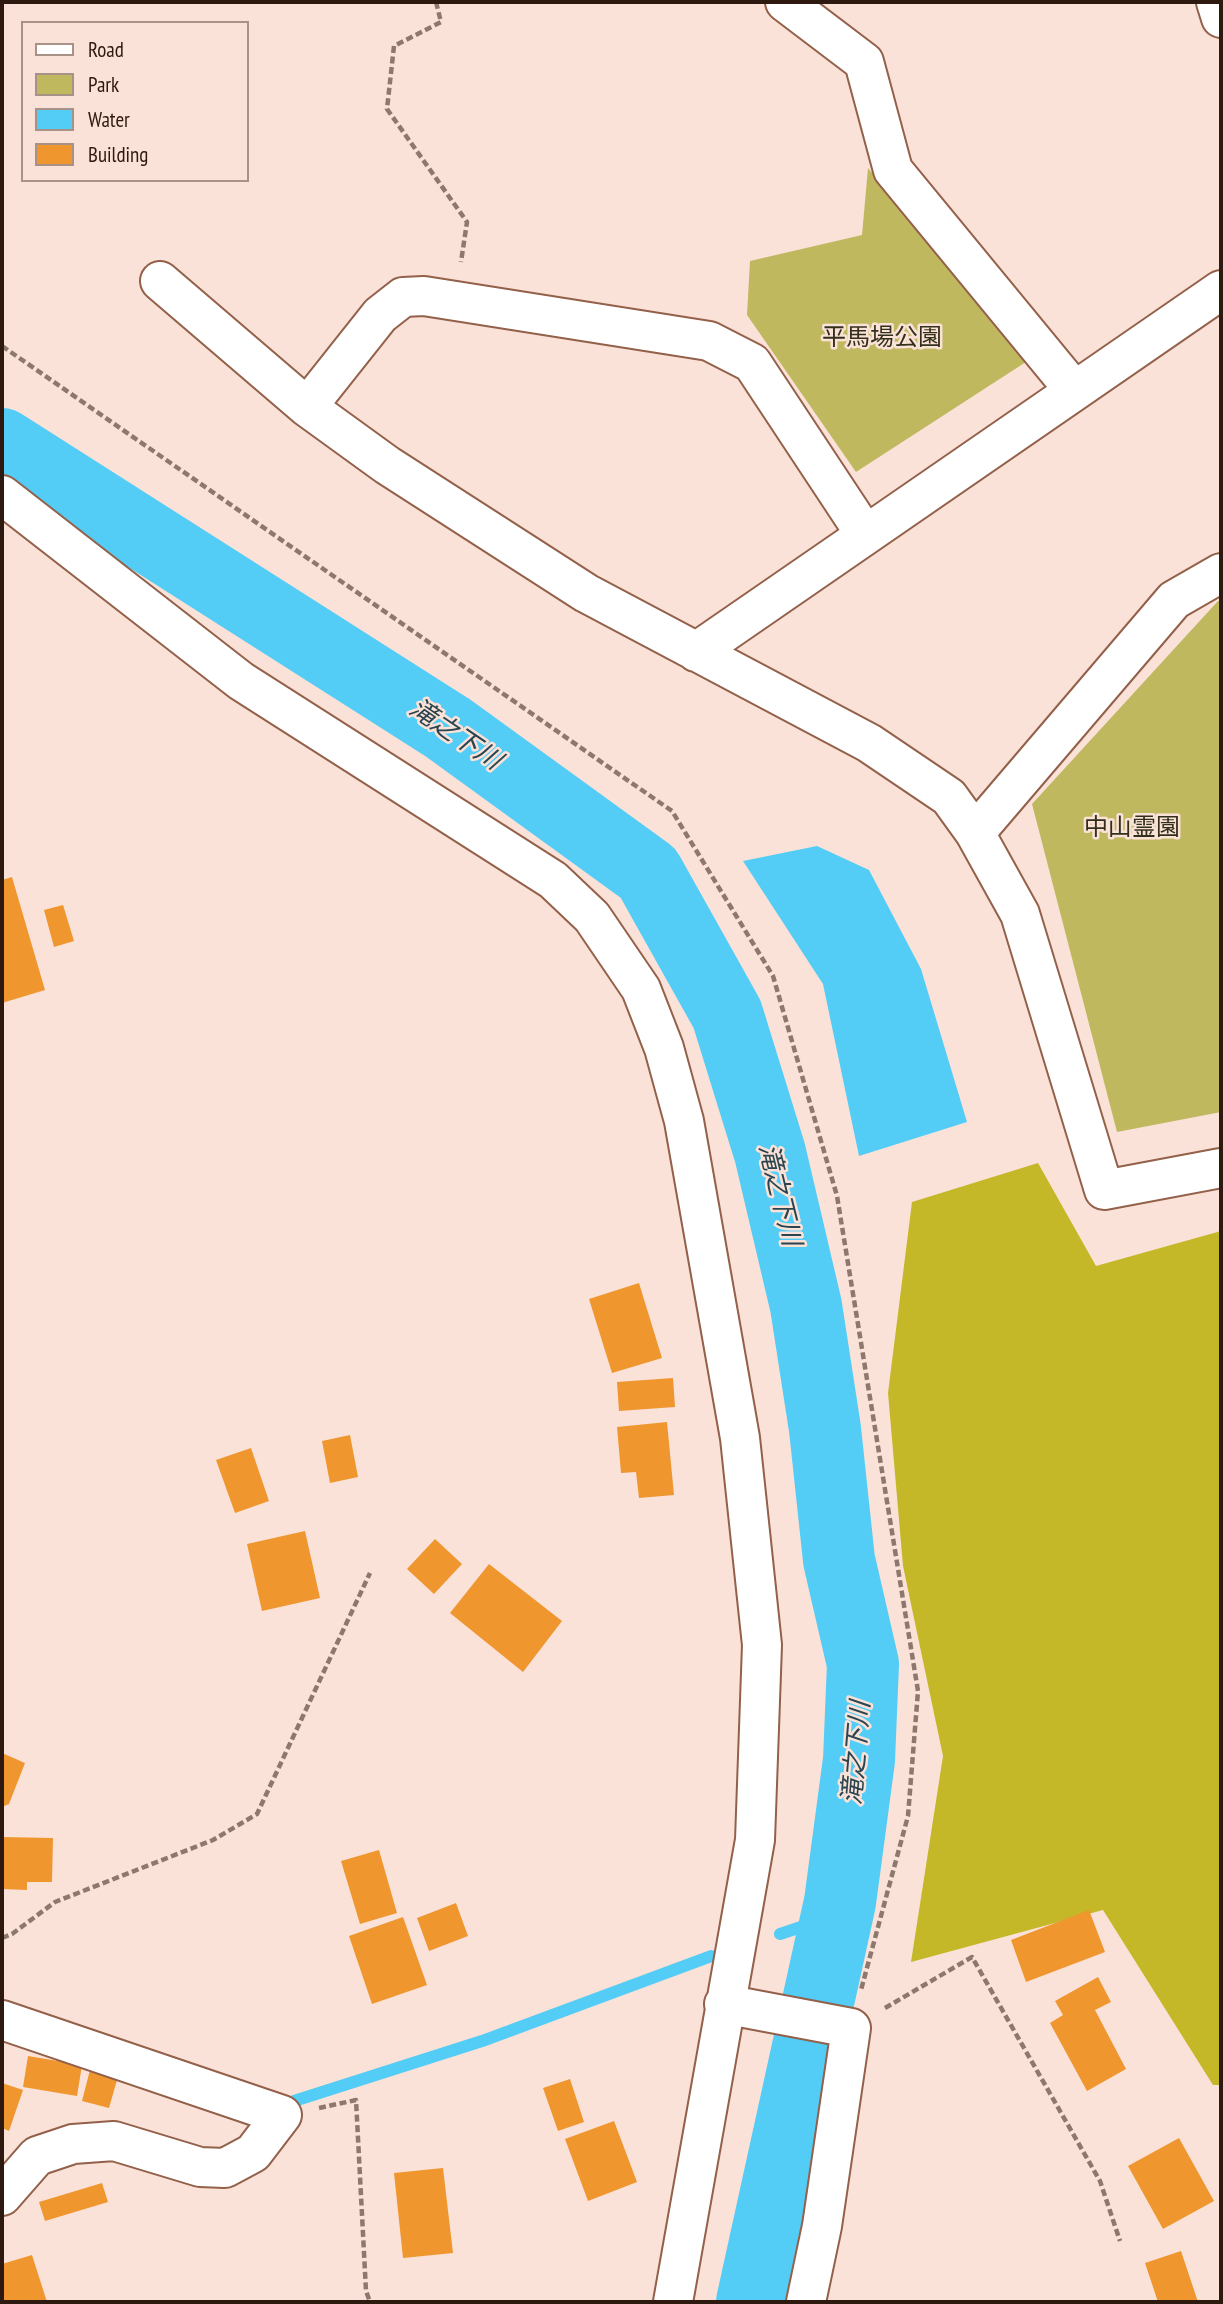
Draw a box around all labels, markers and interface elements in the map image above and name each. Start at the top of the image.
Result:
legend [21,21,248,182]
text: Road [88,36,124,63]
text: Park [88,71,119,98]
text: Water [88,106,130,133]
text: Building [88,141,148,168]
park label: 平馬場公園 [822,324,942,352]
water label: 滝之下川 [403,693,507,777]
park label: 中山霊園 [1084,814,1180,842]
water label: 滝之下川 [751,1141,807,1249]
water label: 滝之下川 [837,1700,877,1806]

